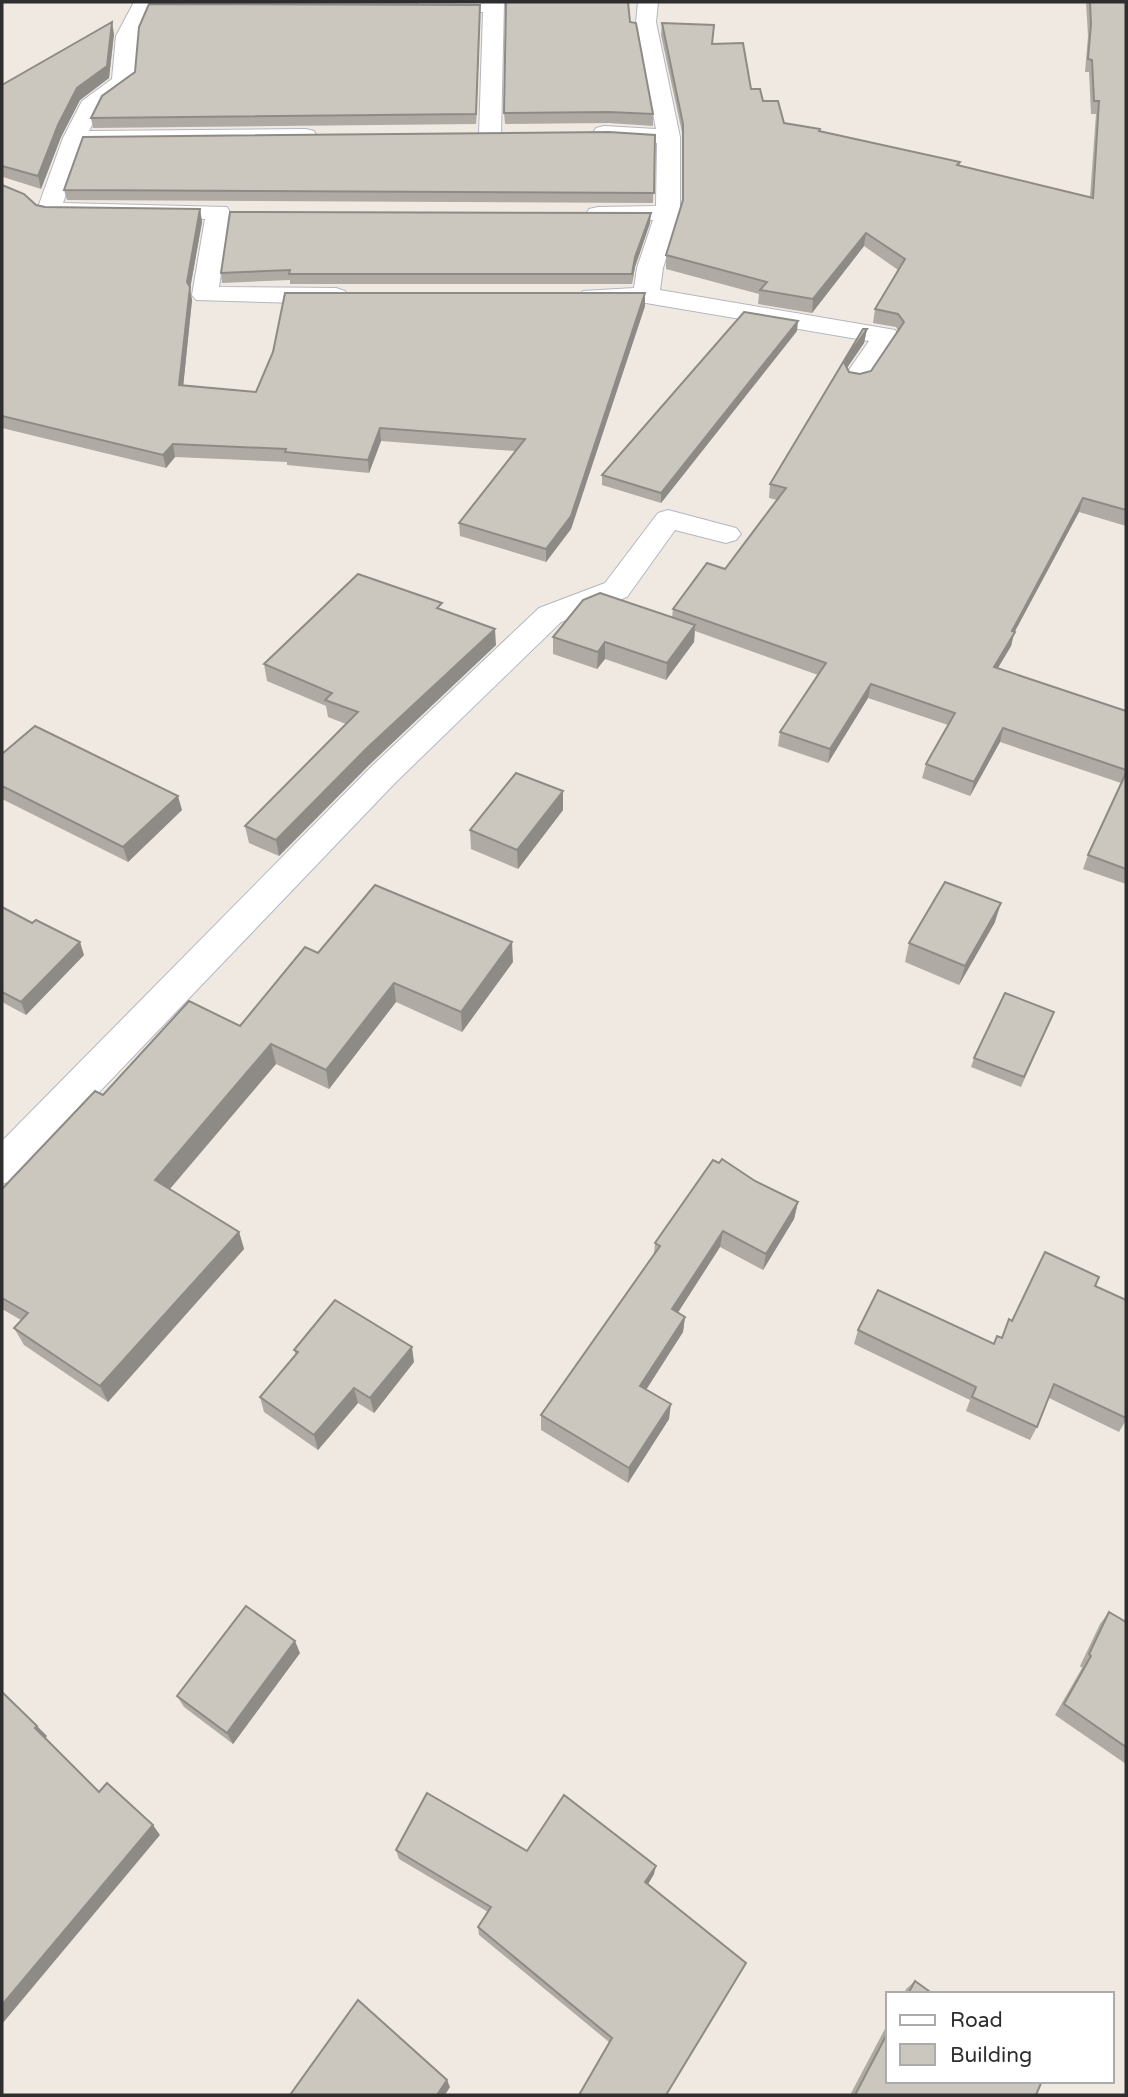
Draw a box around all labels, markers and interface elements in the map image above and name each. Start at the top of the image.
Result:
legend [886,1992,1114,2083]
text: Road [950,2008,1003,2033]
text: Building [950,2043,1032,2068]

